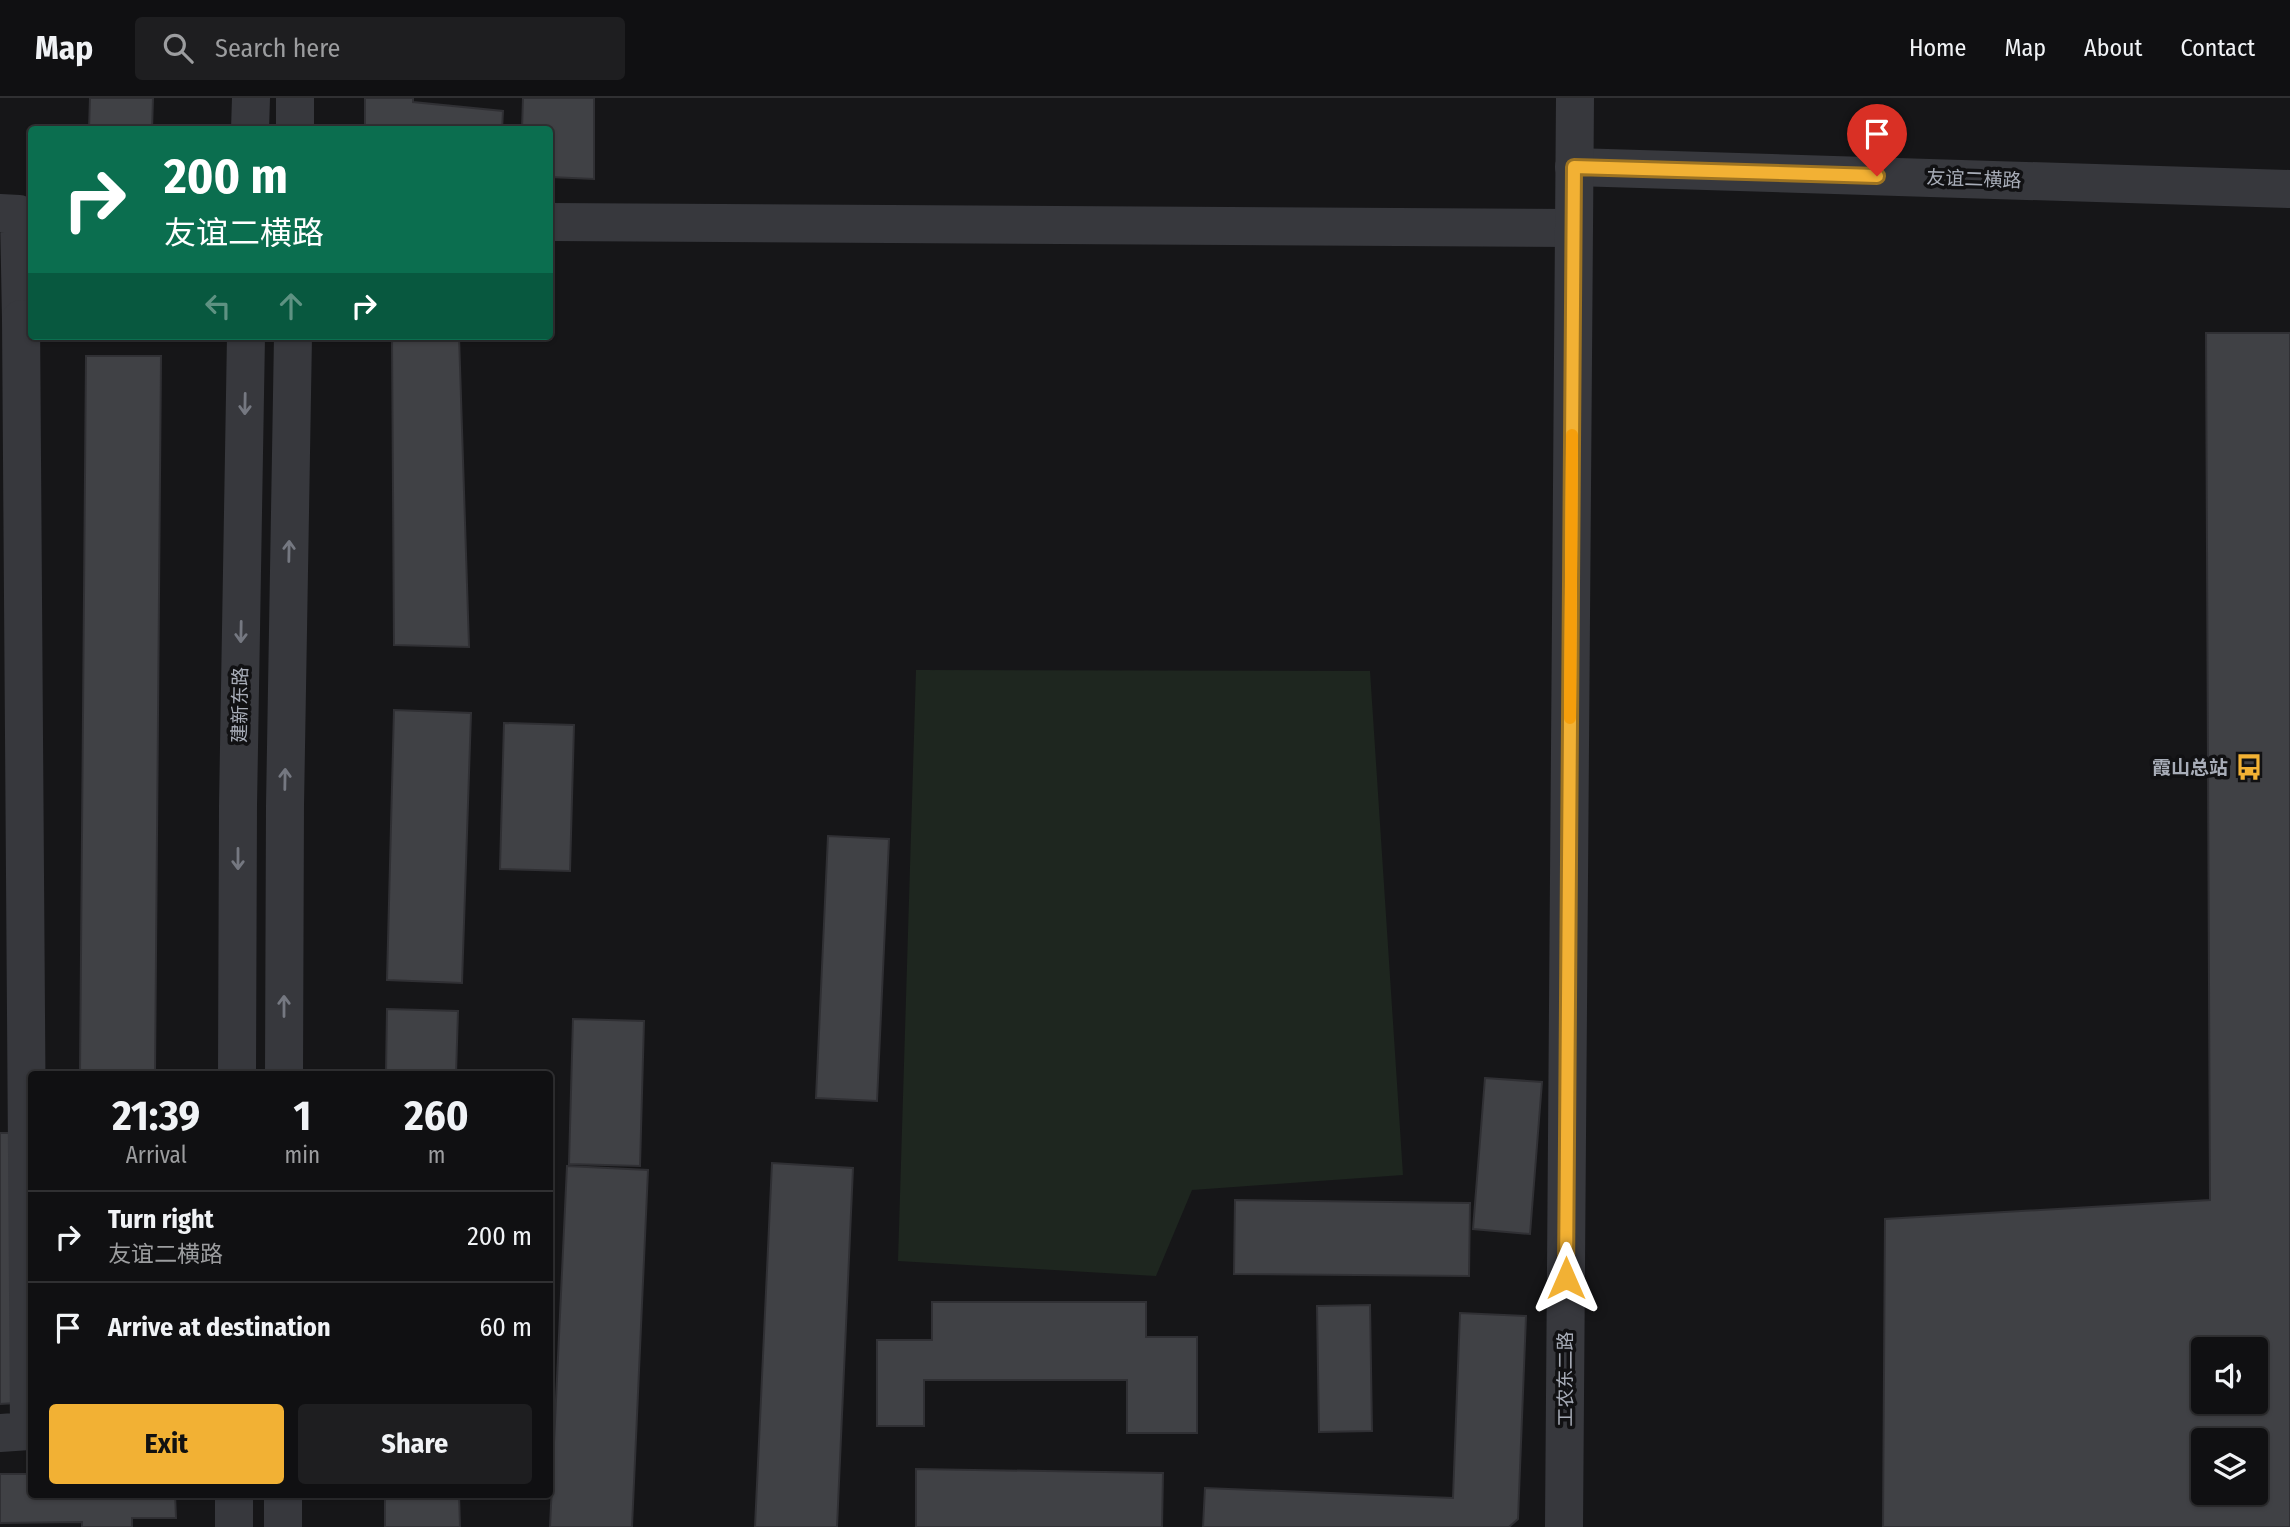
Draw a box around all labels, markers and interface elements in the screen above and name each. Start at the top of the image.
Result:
search box [135,17,625,80]
text: Map [35,28,93,68]
icon: search [159,29,197,67]
text: Search here [215,33,340,64]
text: Home [1909,34,1966,62]
text: Map [2004,34,2046,62]
text: About [2084,34,2142,62]
text: Contact [2180,34,2255,62]
pin [1847,104,1907,176]
icon: arrive [1858,115,1896,153]
text: 200 m [164,147,288,206]
icon: right [49,154,140,245]
street label: 友谊二横路 [1926,166,2022,192]
text: 友谊二横路 [164,214,324,252]
icon: left [199,287,237,325]
icon: ahead [272,287,310,325]
icon: right [345,287,383,325]
one-way arrow [238,392,252,415]
one-way arrow [282,540,296,563]
one-way arrow [234,620,248,643]
street label: 建新东路 [228,667,252,743]
bus stop icon: 霞山总站 [2234,752,2264,782]
place label: 霞山总站 [2152,756,2228,779]
one-way arrow [278,768,292,791]
one-way arrow [231,847,245,870]
one-way arrow [277,995,291,1018]
text: 21:39 [112,1091,200,1141]
text: 1 [293,1091,311,1141]
text: 260 [404,1091,469,1141]
text: Arrival [126,1141,187,1169]
text: min [285,1141,320,1169]
text: m [428,1141,445,1169]
text: Turn right [108,1204,214,1235]
icon: right [49,1218,87,1256]
text: 200 m [467,1221,532,1252]
text: 友谊二横路 [108,1240,223,1268]
position arrow [1529,1241,1603,1315]
icon: arrive [49,1309,87,1347]
text: Arrive at destination [108,1312,331,1343]
text: 60 m [479,1312,532,1343]
street label: 工农东二路 [1554,1331,1577,1427]
map controls [2191,1337,2268,1505]
button: sound [2191,1337,2268,1414]
button: Exit [49,1404,284,1484]
button: Share [298,1404,532,1484]
button: layers [2191,1428,2268,1505]

